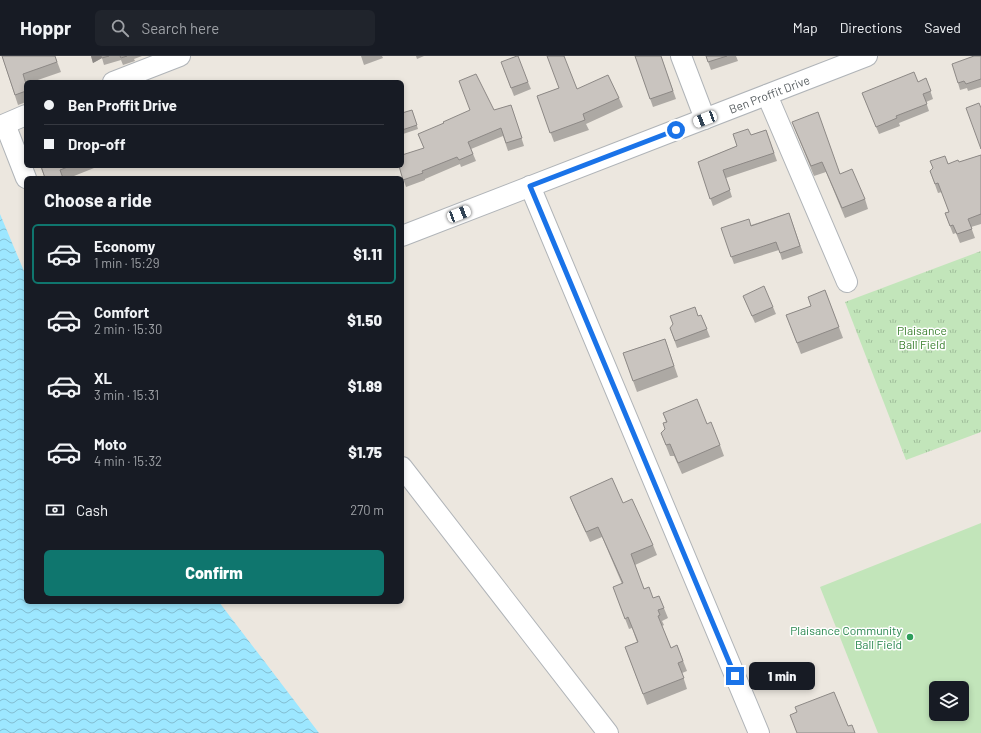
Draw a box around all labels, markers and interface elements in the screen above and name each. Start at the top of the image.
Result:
search box [95,10,375,46]
text: Hoppr [20,16,71,39]
icon: search [109,17,131,39]
text: Search here [141,19,219,37]
text: Map [793,19,818,36]
text: Directions [840,19,902,36]
text: Saved [924,19,961,36]
street label: Ben Proffit Drive [727,72,811,116]
text: Ben Proffit Drive [68,96,177,114]
car [692,109,718,129]
route start [667,121,685,139]
text: Drop-off [68,135,126,153]
text: Choose a ride [44,189,152,211]
car [446,204,472,224]
icon: car [46,236,82,272]
text: Economy [94,237,155,255]
text: $1.11 [353,245,382,263]
text: 1 min · 15:29 [94,255,160,271]
icon: car [46,302,82,338]
text: Comfort [94,303,149,321]
text: $1.50 [347,311,382,329]
text: 2 min · 15:30 [94,321,162,337]
park label: Plaisance Ball Field [897,323,947,351]
icon: car [46,368,82,404]
text: XL [94,369,112,387]
text: $1.89 [348,377,382,395]
text: 3 min · 15:31 [94,387,159,403]
icon: car [46,434,82,470]
text: Moto [94,435,127,453]
text: $1.75 [348,443,382,461]
text: 4 min · 15:32 [94,453,162,469]
icon: cash [44,499,66,521]
text: Cash [76,501,108,519]
text: 270 m [350,502,384,518]
button: Confirm [44,550,384,596]
place label: Plaisance Community Ball Field [790,623,902,651]
marker: Plaisance Community Ball Field [905,632,915,642]
callout: 1 min [749,662,815,690]
route end [726,667,744,685]
text: 1 min [768,668,796,684]
map controls [929,681,969,721]
button: layers [929,681,969,721]

